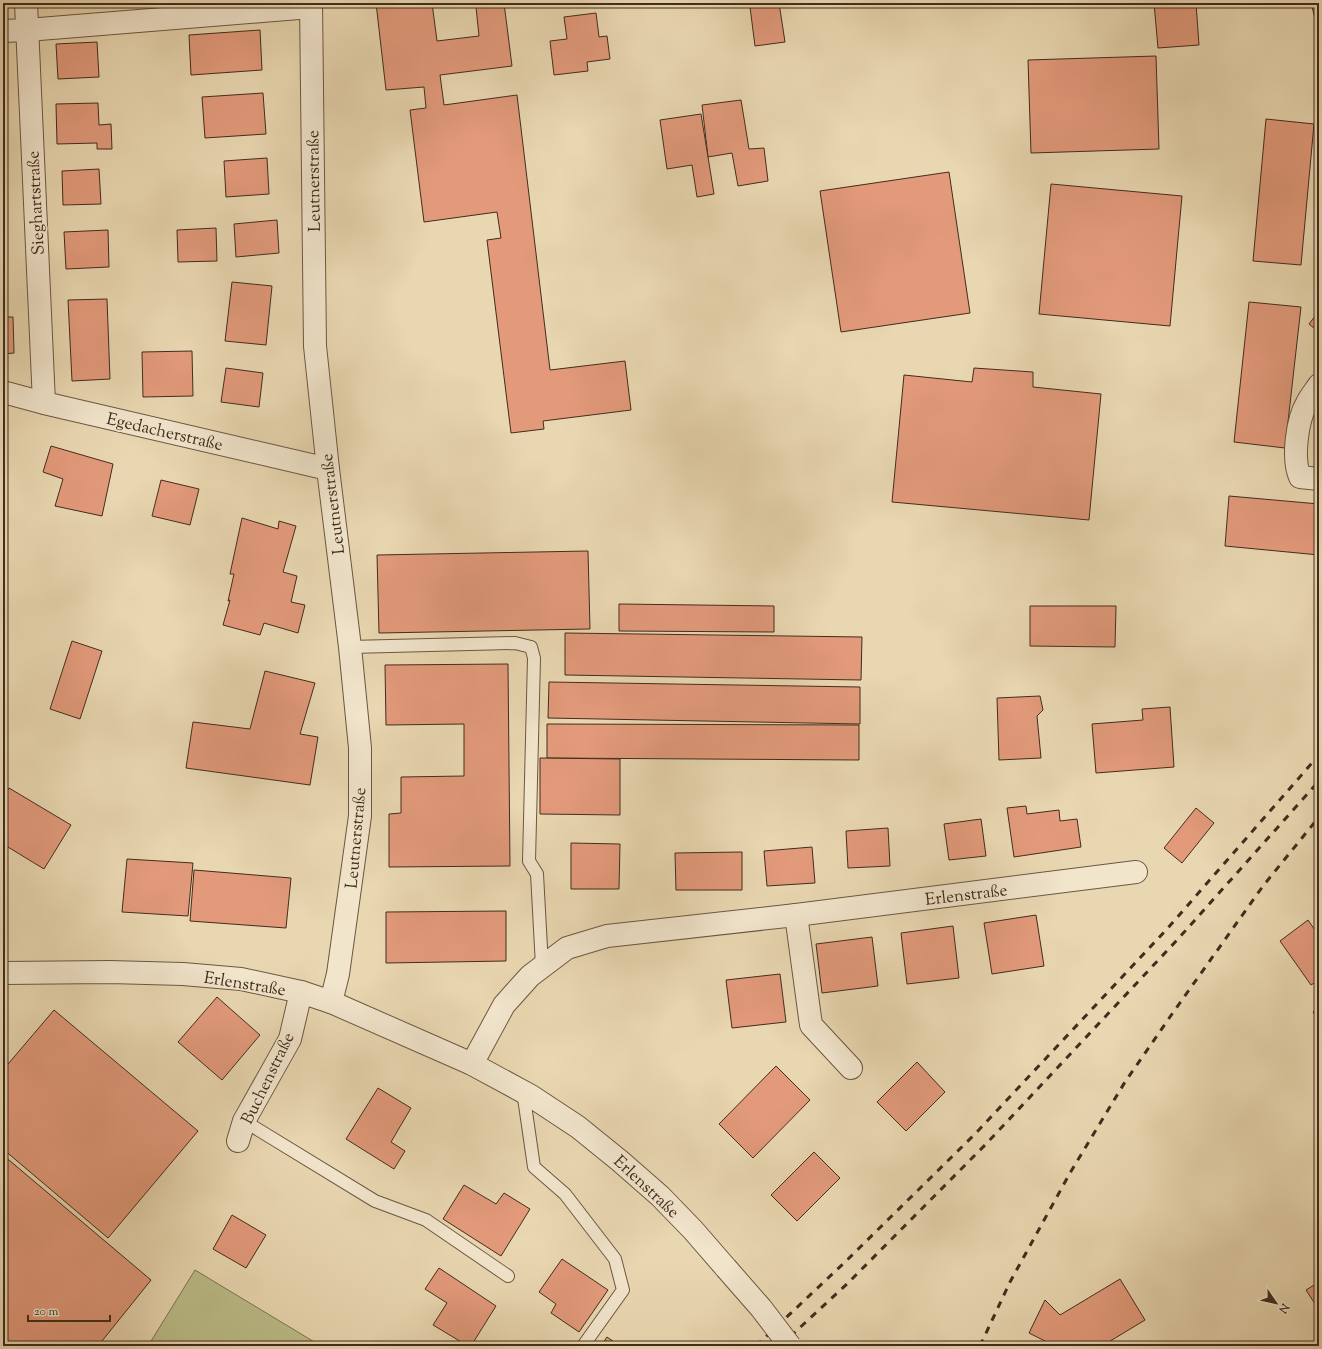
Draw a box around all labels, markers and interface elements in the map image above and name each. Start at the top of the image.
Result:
street label: Leutnerstraße [302,130,328,232]
street label: Sieghartstraße [22,150,52,256]
street label: Egedacherstraße [104,408,225,458]
street label: Leutnerstraße [316,452,352,556]
street label: Leutnerstraße [341,786,373,890]
street label: Erlenstraße [924,879,1009,913]
street label: Erlenstraße [202,967,287,1003]
street label: Buchenstraße [236,1029,301,1129]
street label: Erlenstraße [607,1150,684,1224]
north arrow [1256,1283,1296,1323]
scale bar [28,1297,110,1323]
text: N [1274,1299,1293,1316]
text: 20 m [34,1303,59,1321]

